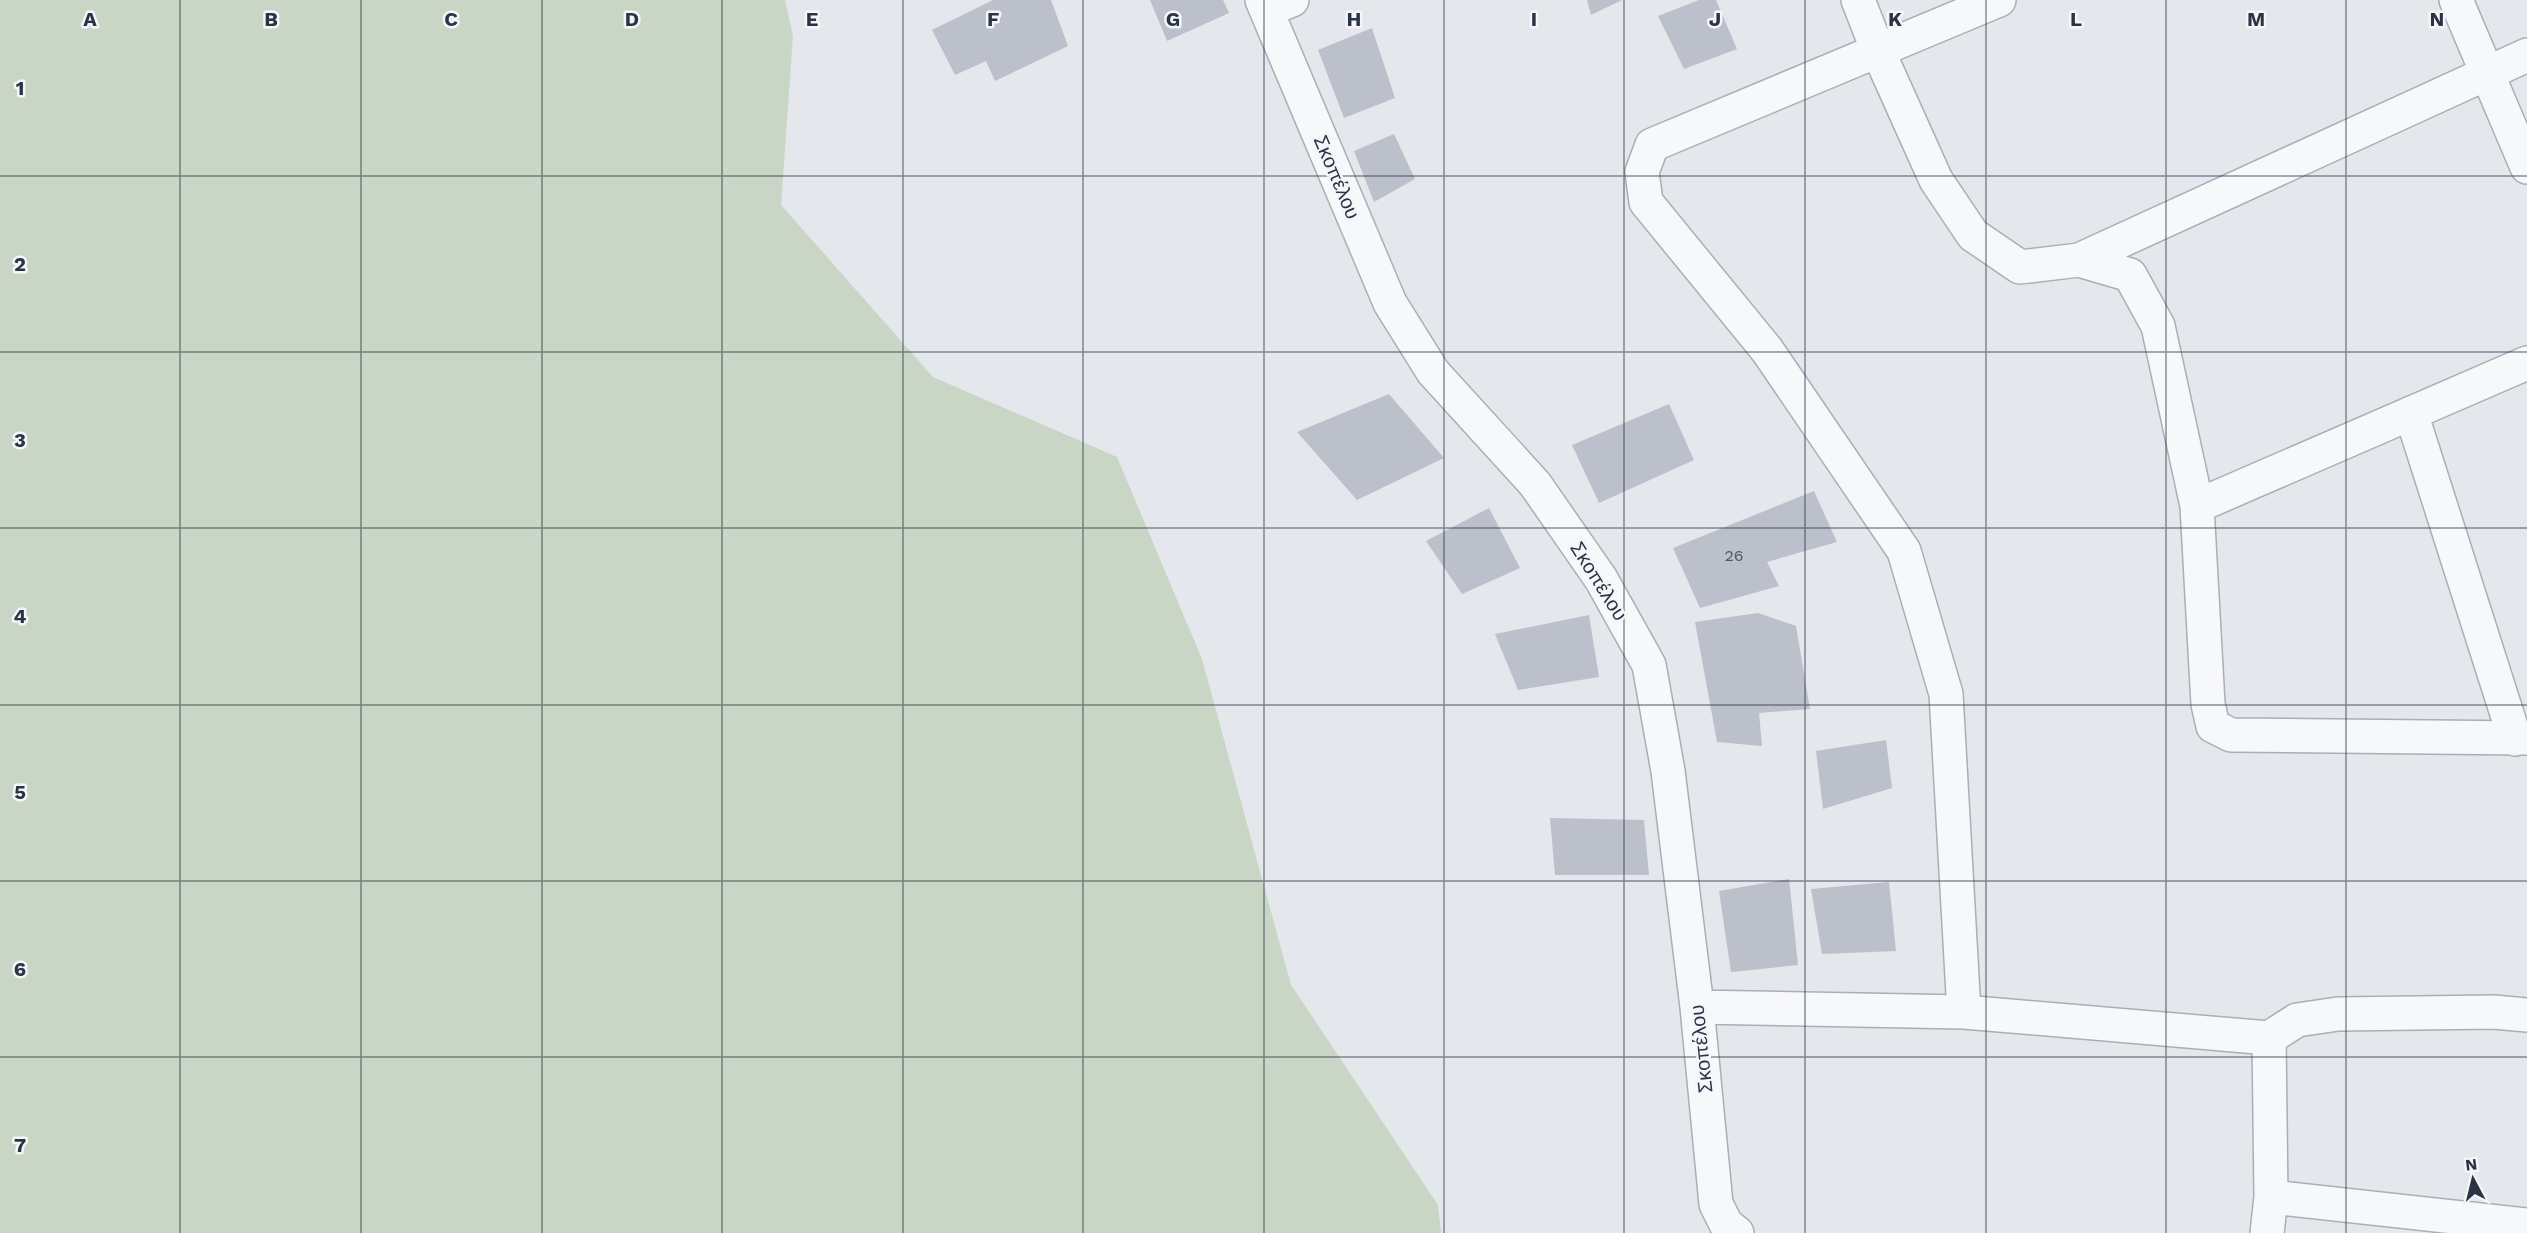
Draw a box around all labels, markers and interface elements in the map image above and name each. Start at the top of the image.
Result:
text: A [83,7,97,31]
text: B [264,7,278,31]
text: C [444,7,458,31]
text: D [625,7,639,31]
text: E [806,7,818,31]
text: F [987,7,999,31]
text: G [1166,7,1180,31]
text: H [1347,7,1361,31]
text: I [1531,7,1537,31]
text: J [1709,7,1721,31]
text: K [1888,7,1902,31]
text: L [2070,7,2082,31]
text: M [2247,7,2265,31]
text: N [2430,7,2444,31]
text: 1 [16,76,24,100]
street label: Σκοπέλου [1309,132,1365,222]
text: 2 [14,252,26,276]
text: 3 [14,428,26,452]
street label: Σκοπέλου [1565,537,1633,625]
house number: 26 [1724,546,1744,565]
text: 4 [14,604,27,628]
text: 5 [14,780,26,804]
text: 6 [14,957,26,981]
street label: Σκοπέλου [1684,1004,1718,1094]
text: 7 [14,1133,26,1157]
north arrow [2443,1149,2503,1209]
text: N [2464,1154,2478,1175]

